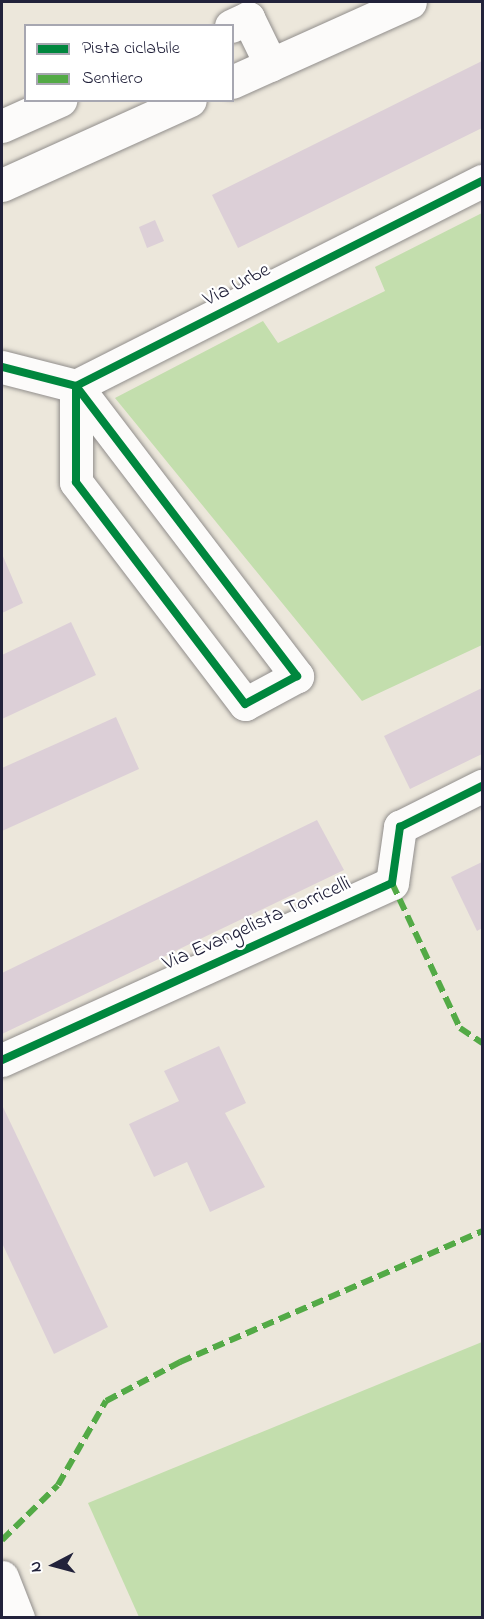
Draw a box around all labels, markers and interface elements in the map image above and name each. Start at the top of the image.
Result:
legend [24,24,234,102]
text: Pista ciclabile [82,36,180,62]
text: Sentiero [82,66,143,92]
street label: Via Urbe [199,258,275,312]
street label: Via Evangelista Torricelli [159,871,355,977]
north arrow [24,1535,84,1595]
text: N [24,1560,49,1574]

